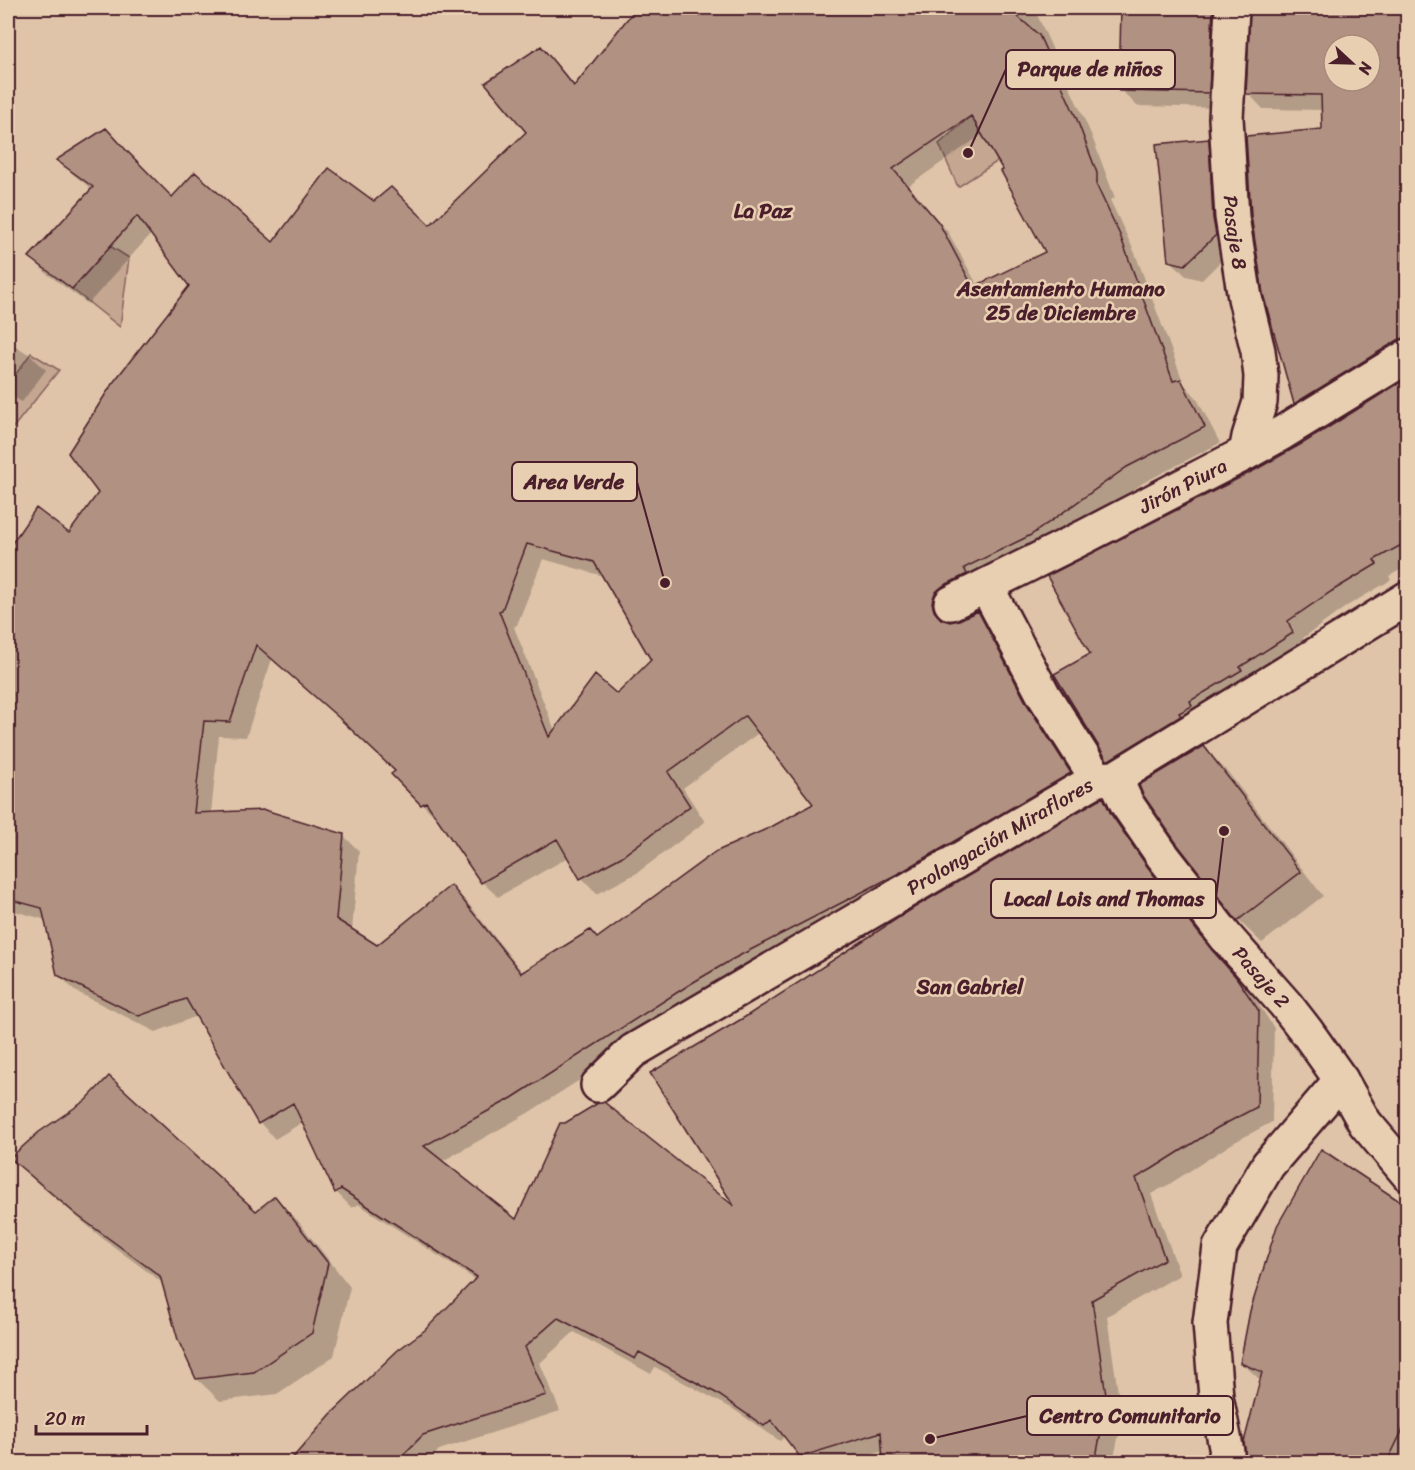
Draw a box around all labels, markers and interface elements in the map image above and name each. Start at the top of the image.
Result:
north arrow [1322,33,1382,93]
callout: Parque de niños [1006,50,1175,89]
text: Parque de niños [1018,50,1163,88]
text: N [1350,57,1381,80]
district label: La Paz [734,192,793,230]
street label: Pasaje 8 [1213,194,1258,272]
district label: Asentamiento Humano 25 de Diciembre [956,270,1165,332]
street label: Jirón Piura [1132,448,1233,524]
callout: Area Verde [512,462,637,501]
text: Area Verde [523,463,624,501]
street label: Prolongación Miraflores [900,767,1101,905]
callout: Local Lois and Thomas [991,879,1216,918]
text: Local Lois and Thomas [1004,880,1205,918]
street label: Pasaje 2 [1224,938,1299,1017]
district label: San Gabriel [916,968,1024,1006]
callout: Centro Comunitario [1027,1396,1233,1435]
text: Centro Comunitario [1038,1397,1221,1435]
scale bar [36,1398,147,1436]
text: 20 m [45,1403,85,1435]

